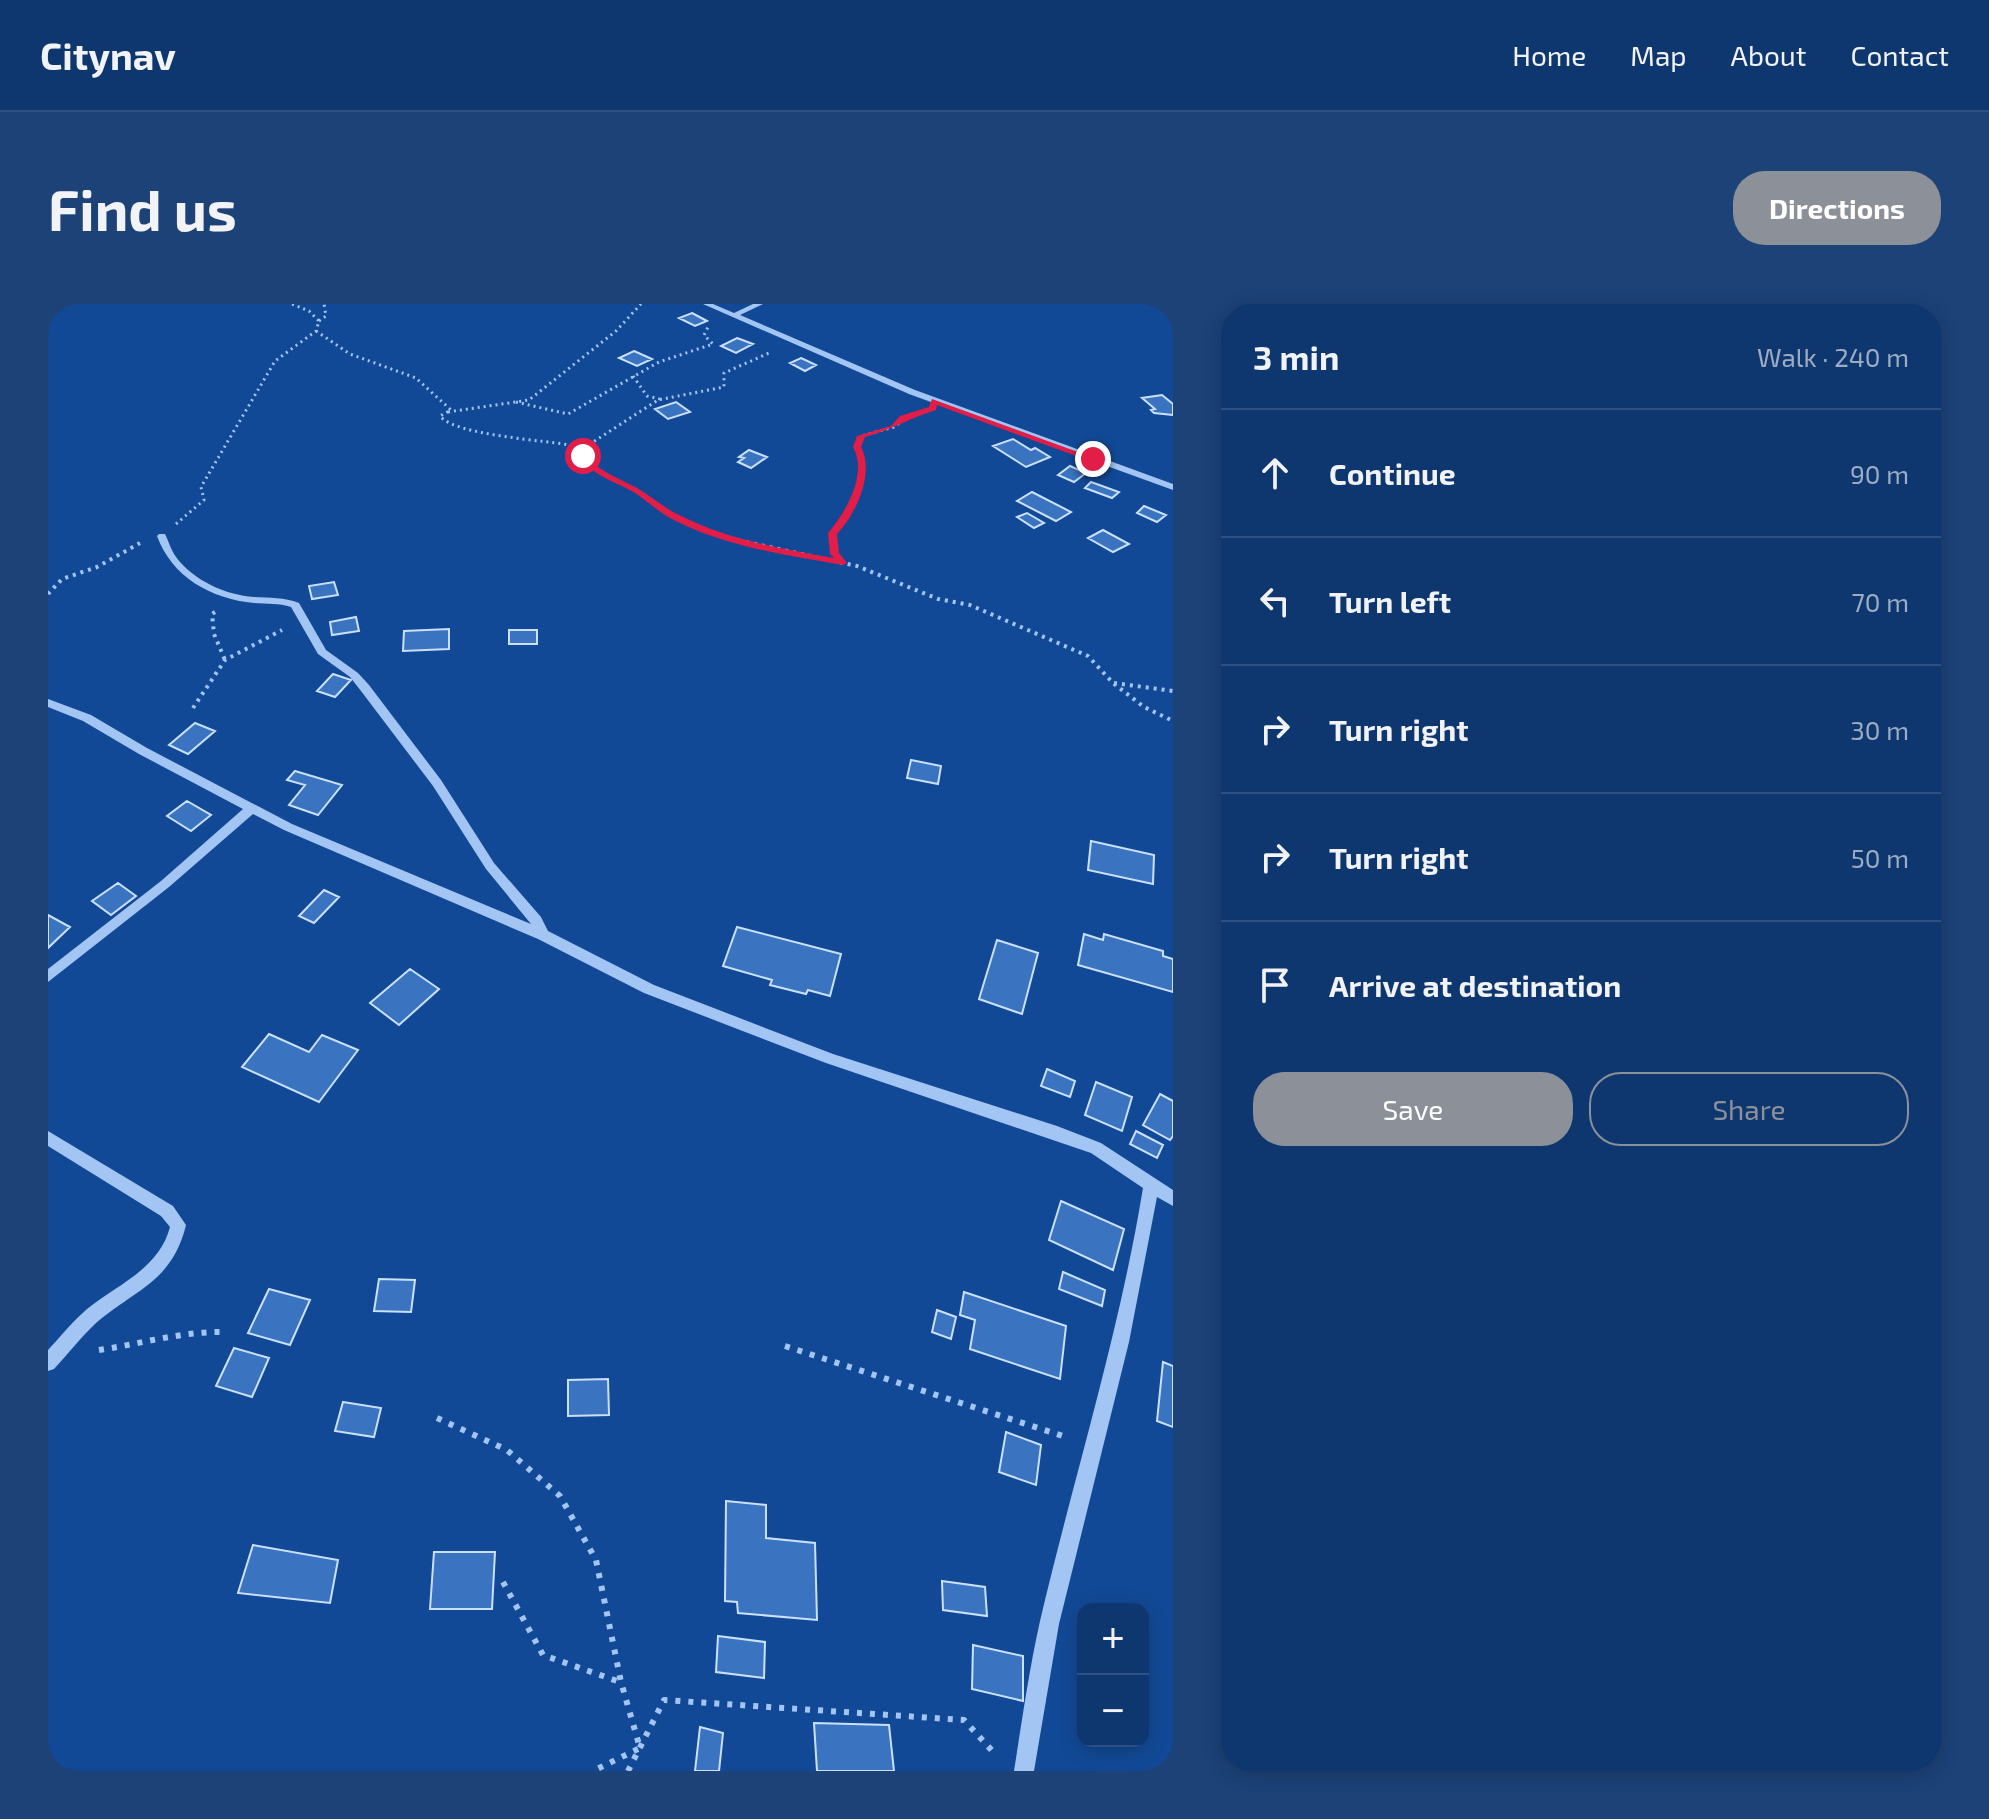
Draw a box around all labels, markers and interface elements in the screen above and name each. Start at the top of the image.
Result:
text: Citynav [40,32,176,78]
text: Home [1512,38,1586,72]
text: Map [1630,38,1687,72]
text: About [1731,38,1806,72]
text: Contact [1850,38,1949,72]
button: Directions [1733,171,1941,245]
text: Find us [48,175,237,242]
text: 3 min [1253,336,1339,377]
text: Walk · 240 m [1757,341,1909,372]
route start [565,438,601,474]
route end [1075,441,1111,477]
icon: ahead [1253,451,1297,495]
text: Continue [1329,455,1456,491]
text: 90 m [1850,458,1909,489]
icon: left [1253,579,1297,623]
text: Turn left [1329,583,1451,619]
text: 70 m [1851,586,1909,617]
icon: right [1253,707,1297,751]
text: Turn right [1329,711,1469,747]
text: 30 m [1850,714,1909,745]
icon: right [1253,835,1297,879]
text: Turn right [1329,839,1469,875]
text: 50 m [1851,842,1909,873]
icon: arrive [1253,963,1297,1007]
text: Arrive at destination [1329,967,1621,1003]
button: Save [1253,1072,1573,1146]
button: Share [1589,1072,1909,1146]
map controls [1077,1603,1149,1747]
button: + [1077,1603,1149,1675]
button: − [1077,1675,1149,1747]

